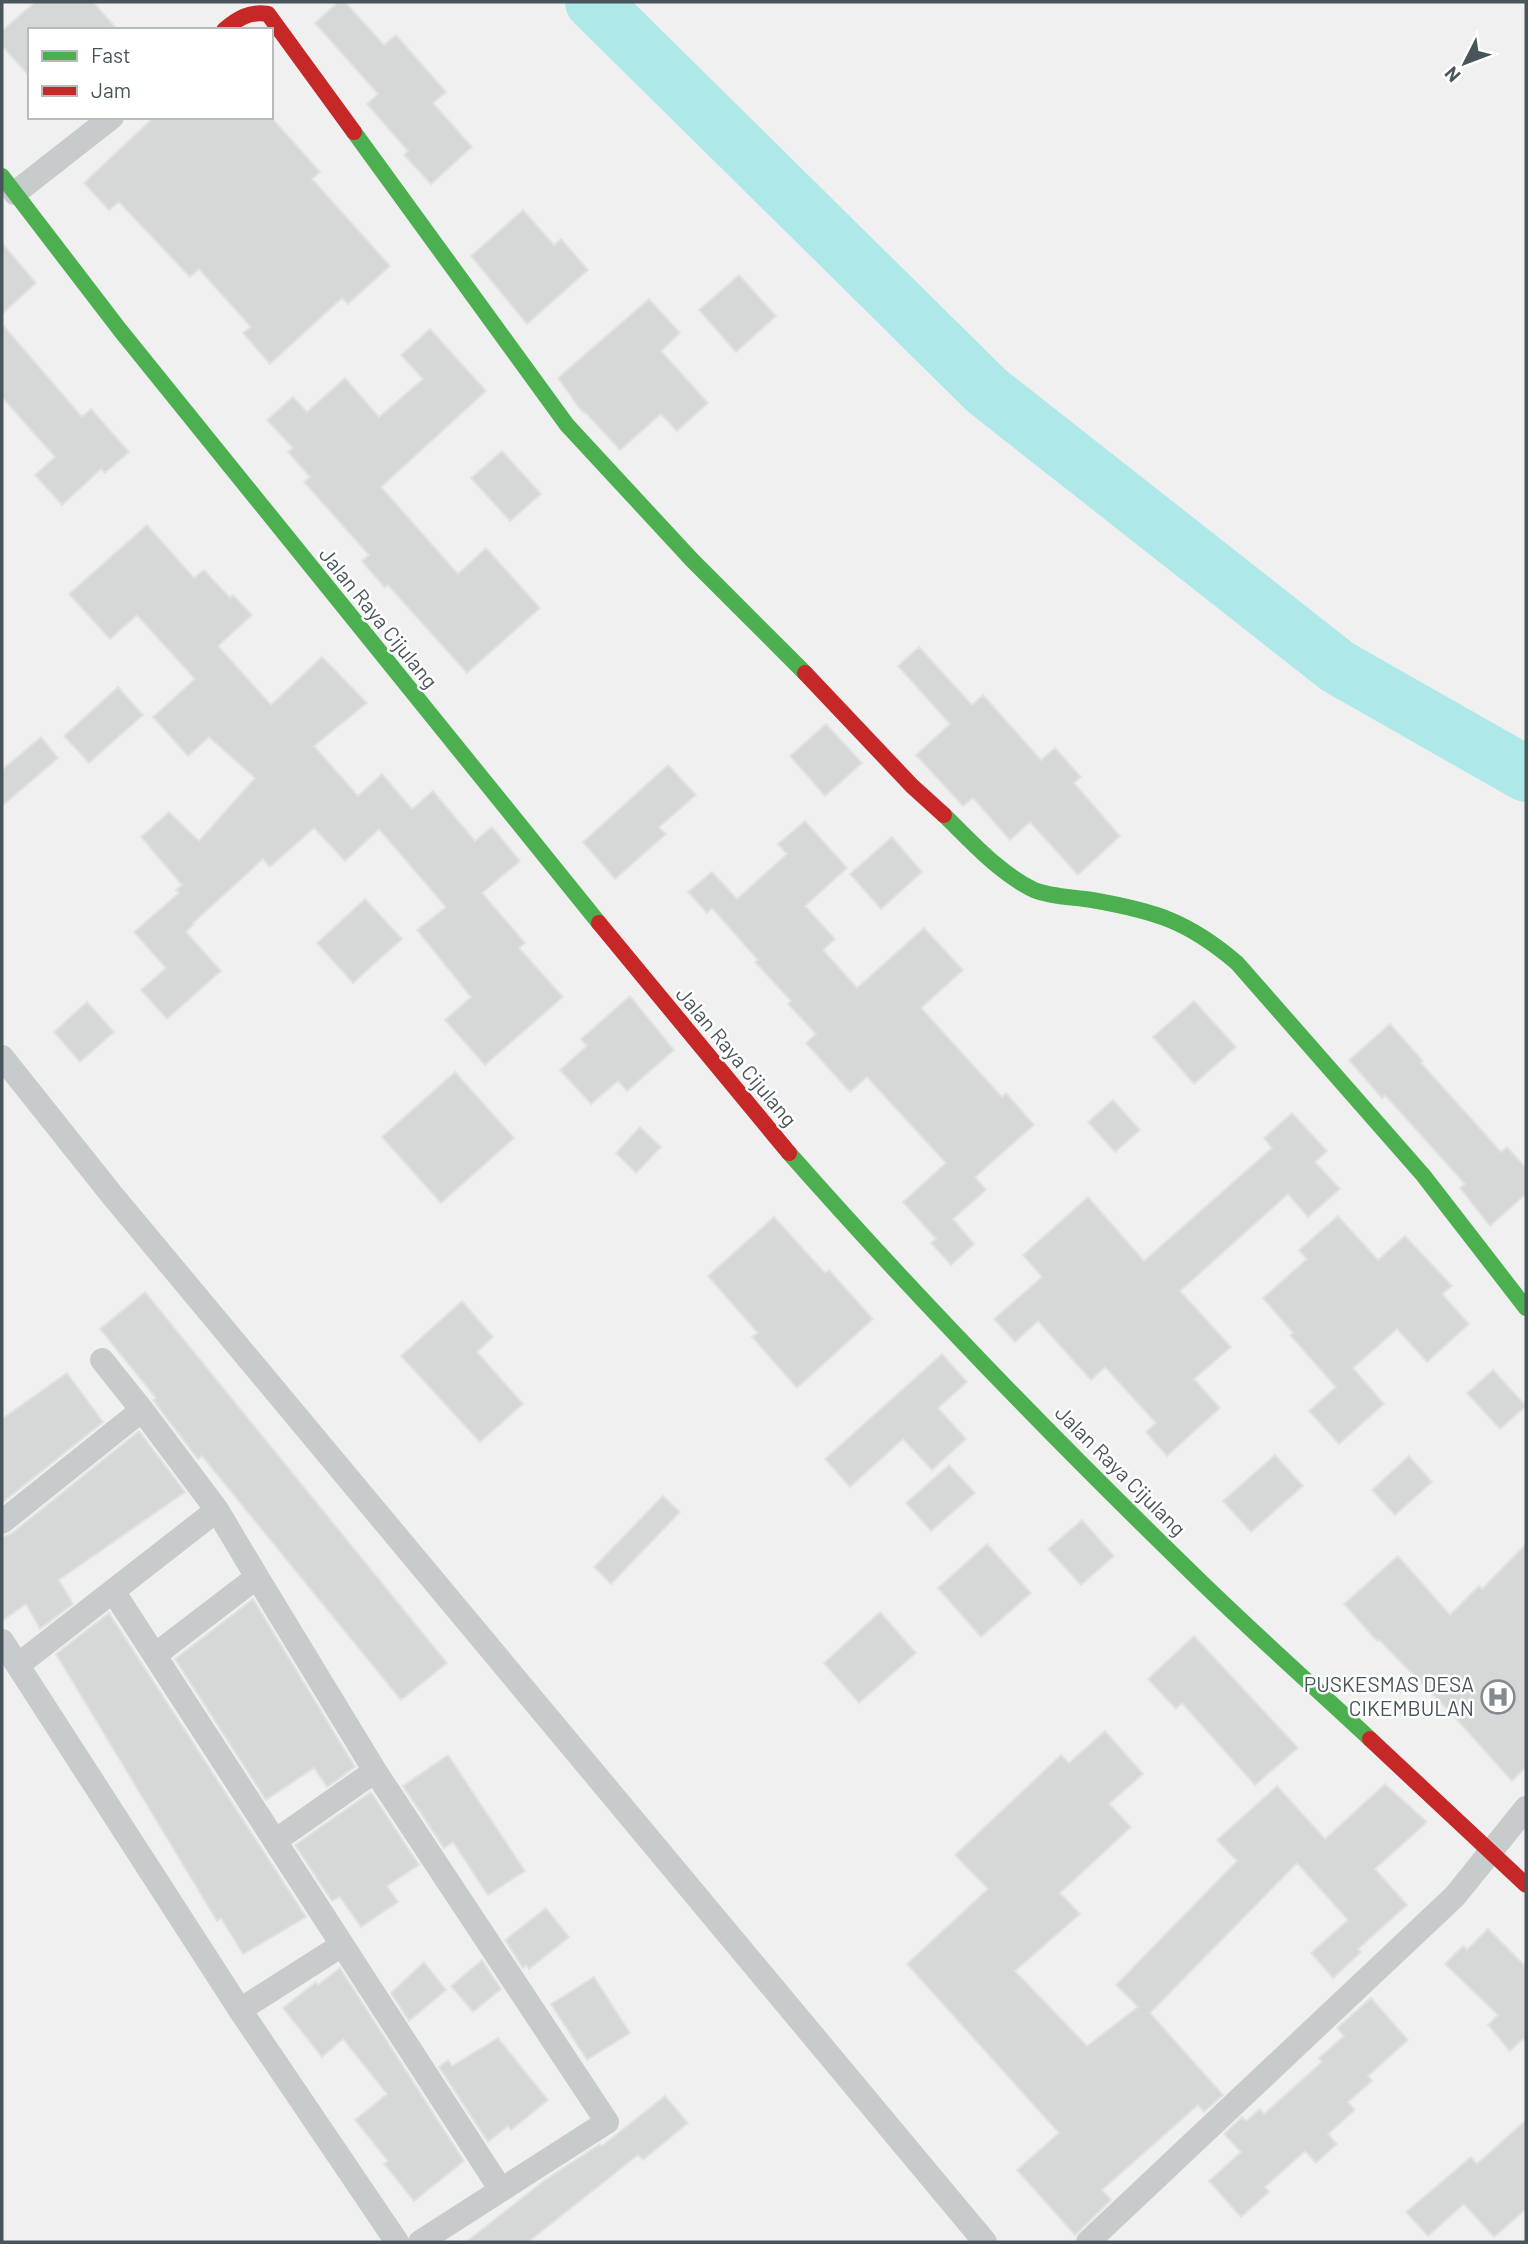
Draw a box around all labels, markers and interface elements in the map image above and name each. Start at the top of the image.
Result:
legend [28,28,273,119]
north arrow [1430,28,1500,98]
text: Fast [91,42,131,67]
text: N [1439,62,1465,87]
text: Jam [91,77,131,102]
street label: Jalan Raya Cijulang [315,541,444,693]
street label: Jalan Raya Cijulang [672,981,803,1131]
street label: Jalan Raya Cijulang [1051,1399,1192,1540]
place label: PUSKESMAS DESA CIKEMBULAN [1304,1671,1474,1720]
hospital icon: PUSKESMAS DESA CIKEMBULAN [1479,1678,1517,1716]

